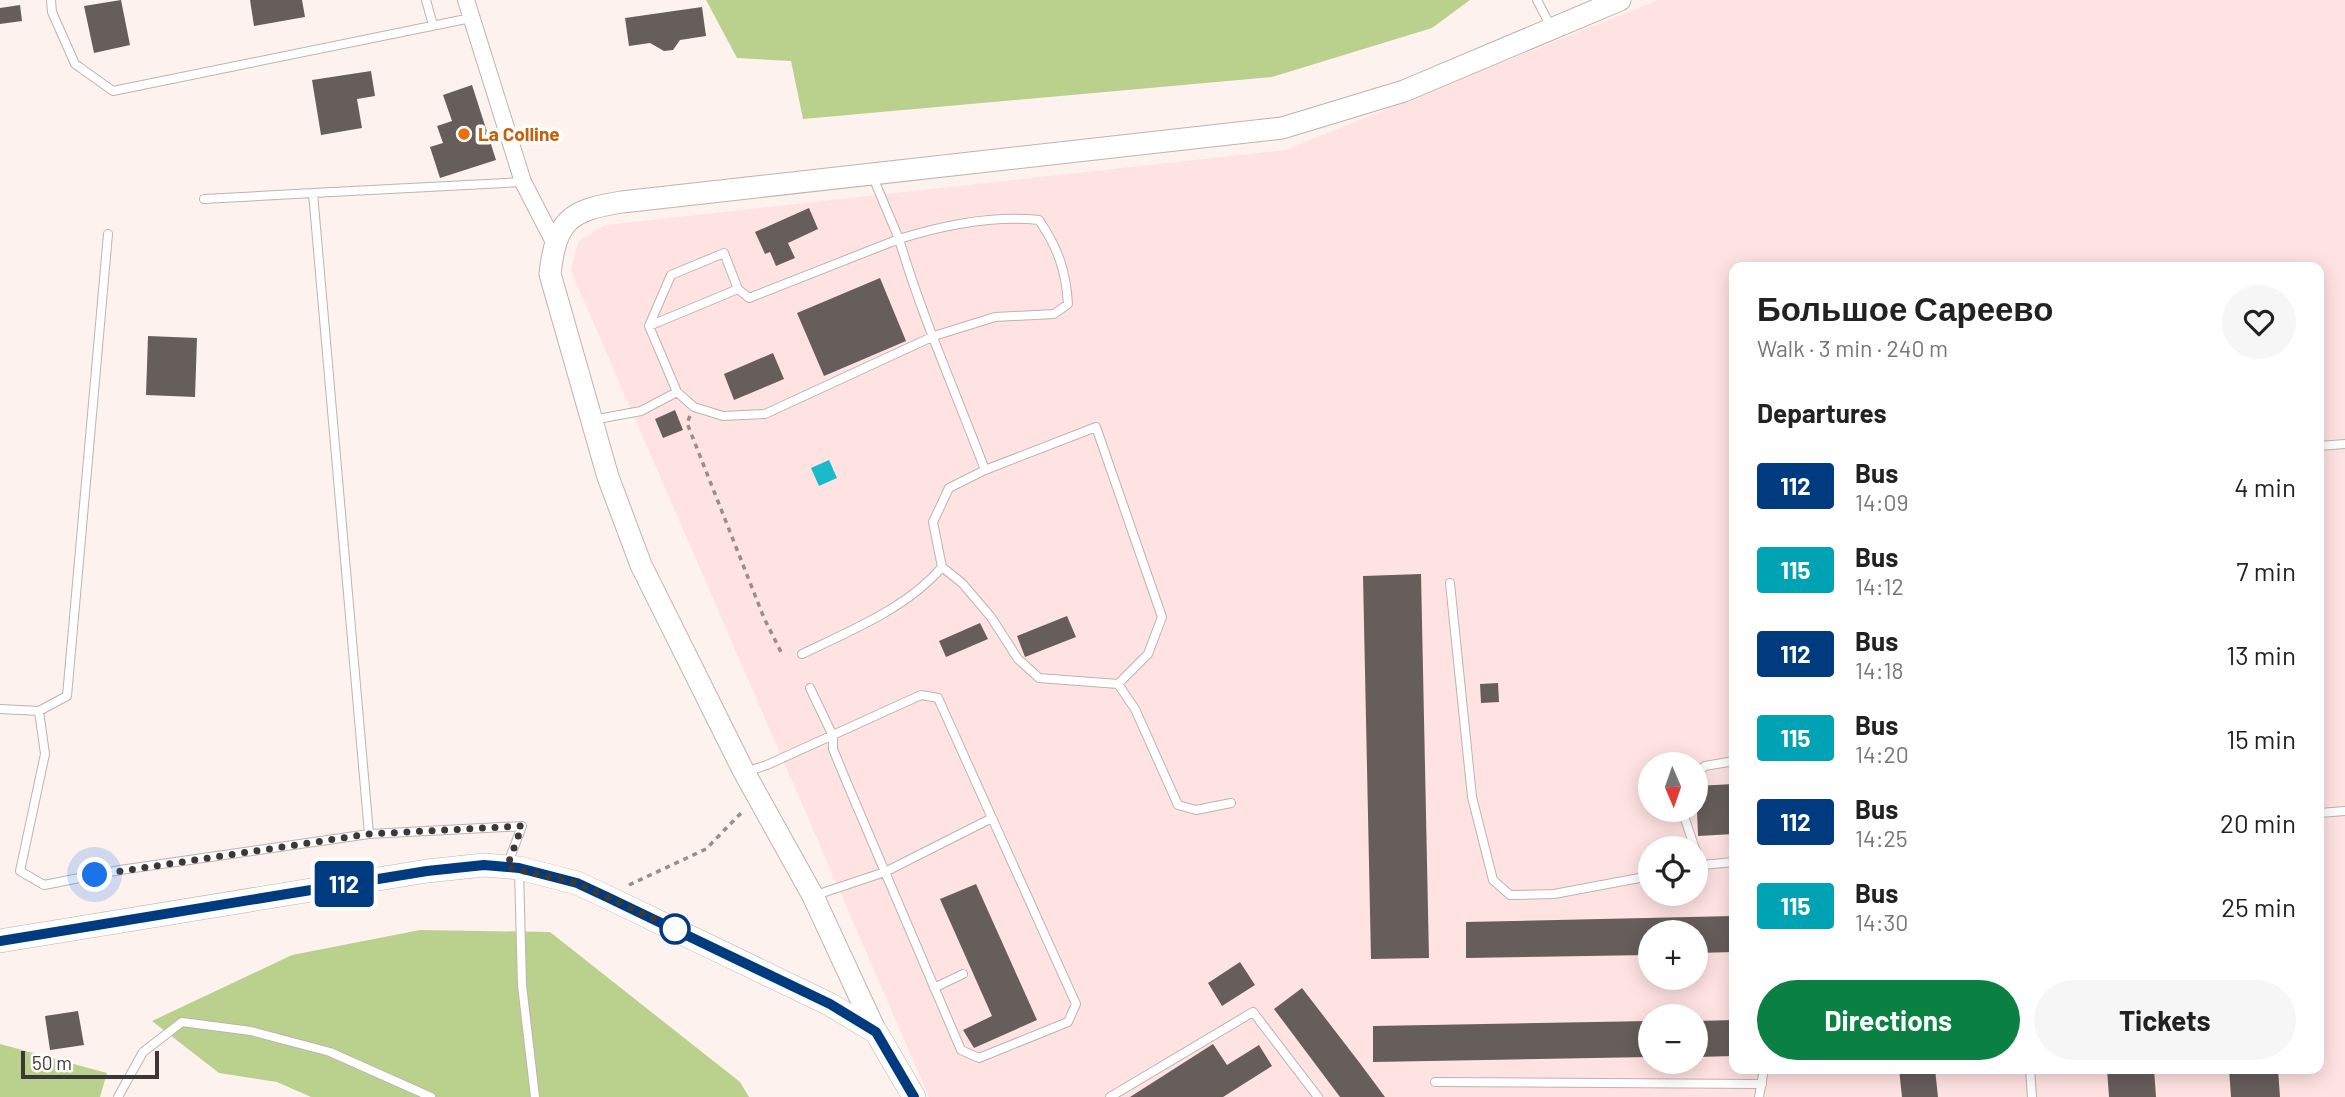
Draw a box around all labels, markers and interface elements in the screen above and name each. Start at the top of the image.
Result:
place label: La Colline [478,122,560,145]
marker: La Colline [456,126,472,142]
button: heart [2222,285,2296,359]
text: Большое Сареево [1757,288,2053,328]
text: Walk · 3 min · 240 m [1757,334,1948,362]
text: Departures [1757,397,1887,428]
text: Bus [1855,457,1898,488]
text: 112 [1780,471,1811,500]
text: 4 min [2234,471,2296,502]
text: 14:09 [1855,488,1909,516]
text: Bus [1855,541,1898,572]
text: 115 [1780,555,1811,584]
text: 7 min [2236,555,2296,586]
text: 14:12 [1855,572,1904,600]
text: Bus [1855,625,1898,656]
text: 112 [1780,639,1811,668]
text: 13 min [2226,639,2296,670]
text: 14:18 [1855,656,1904,684]
text: Bus [1855,709,1898,740]
text: 115 [1780,723,1811,752]
text: 15 min [2226,723,2296,754]
text: 14:20 [1855,740,1909,768]
north arrow [1638,752,1708,822]
map controls [1638,752,1708,1074]
text: Bus [1855,793,1898,824]
text: 112 [1780,807,1811,836]
text: 20 min [2220,807,2296,838]
text: 14:25 [1855,824,1908,852]
button: locate [1638,836,1708,906]
your location [77,857,112,892]
line badge: 112 [304,861,384,907]
text: 112 [329,869,359,898]
text: Bus [1855,877,1898,908]
text: 115 [1780,891,1811,920]
text: 25 min [2221,891,2296,922]
text: 14:30 [1855,908,1908,936]
unlabelled marker [660,914,690,944]
button: + [1638,920,1708,990]
button: Directions [1757,980,2020,1060]
button: Tickets [2034,980,2296,1060]
button: − [1638,1004,1708,1074]
scale bar [21,1048,159,1080]
text: 50 m [32,1051,72,1074]

